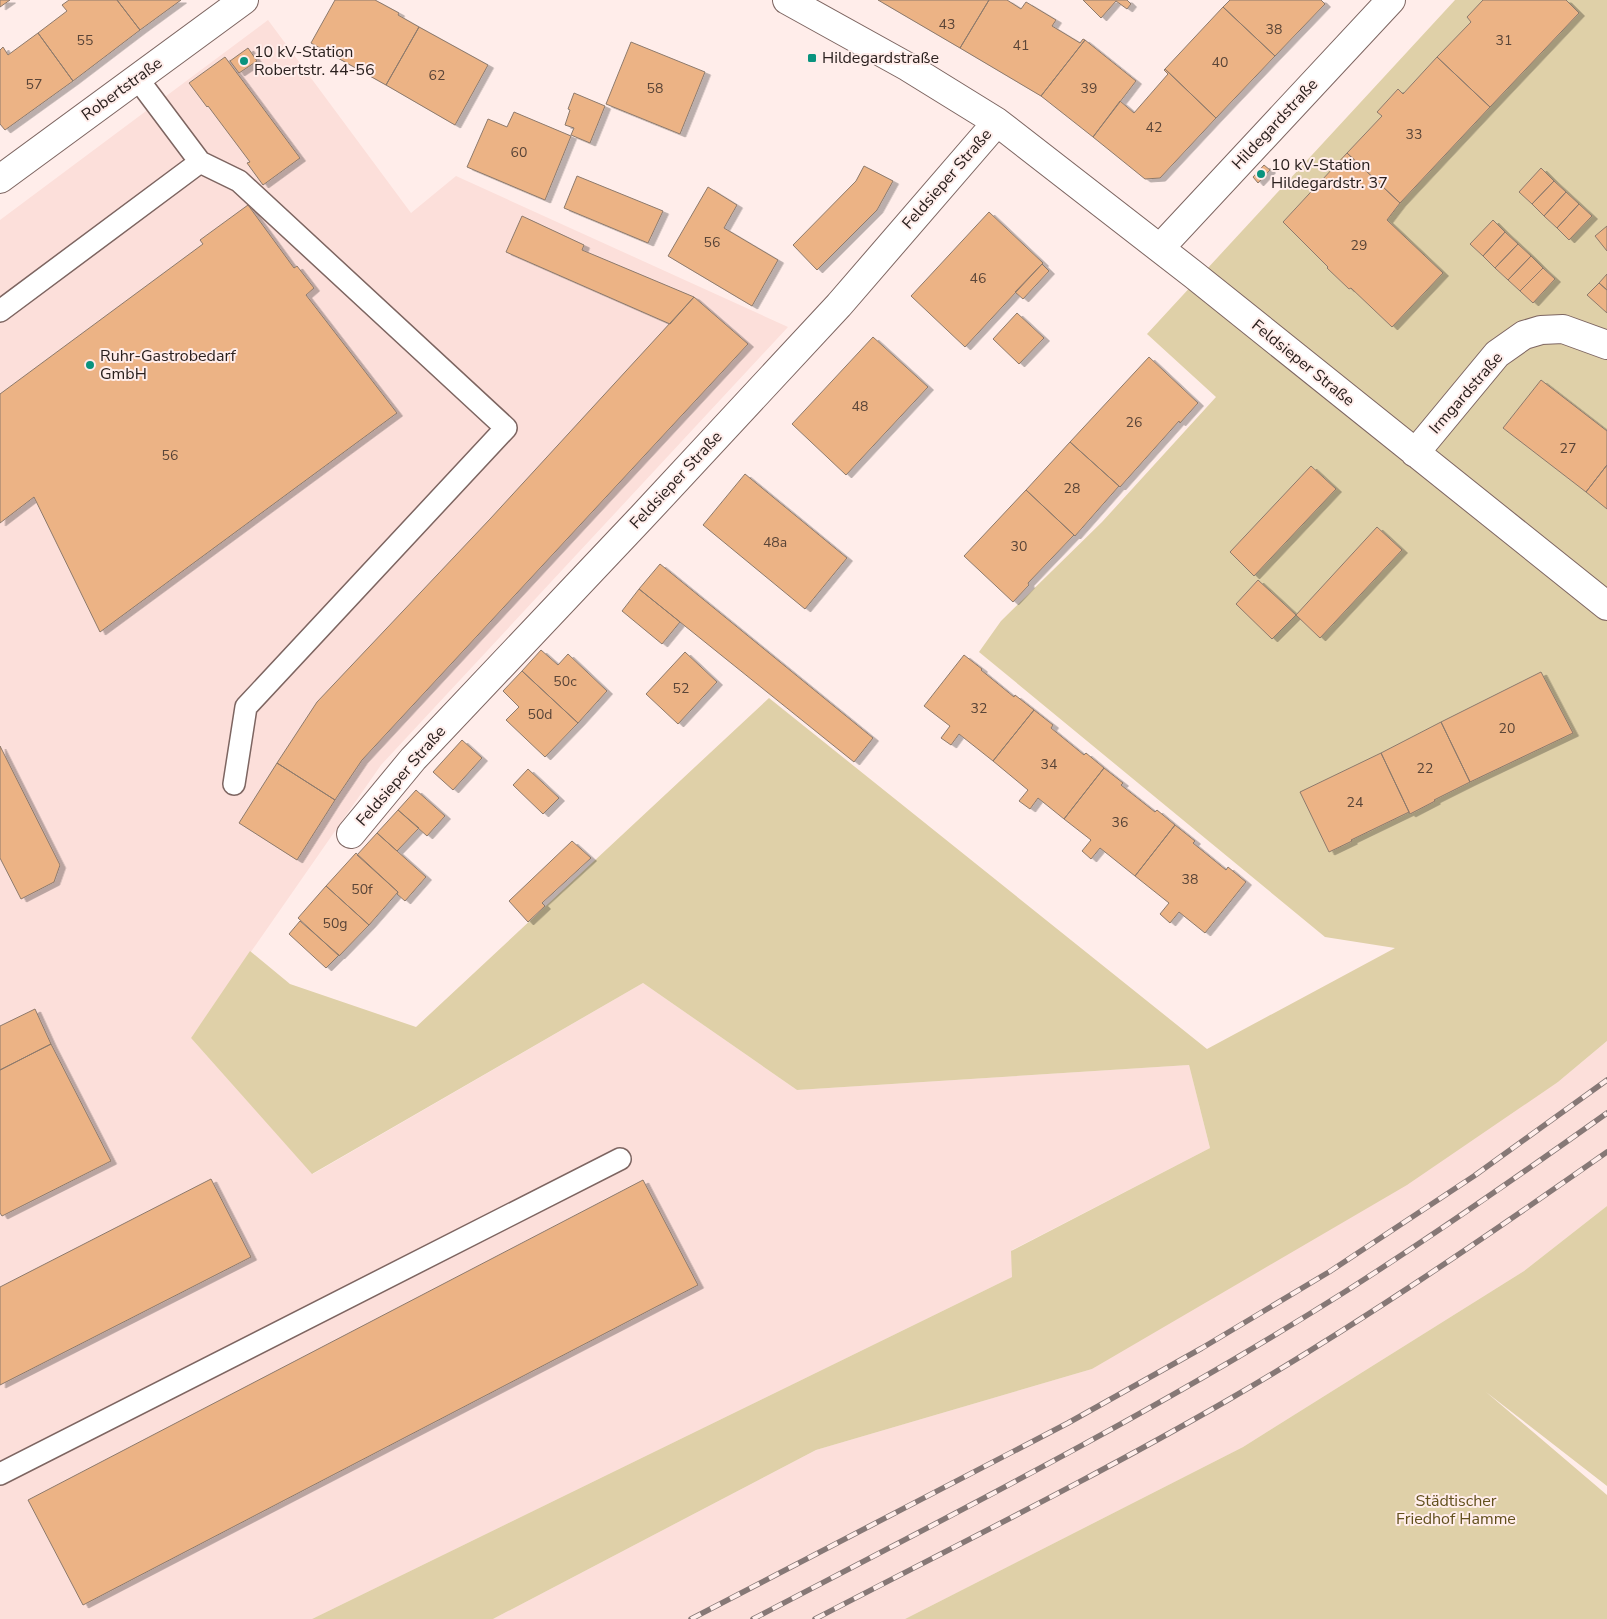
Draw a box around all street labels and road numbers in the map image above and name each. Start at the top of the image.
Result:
street label: Robertstraße [77,52,167,126]
street label: Hildegardstraße [1227,74,1323,174]
street label: Feldsieper Straße [897,124,997,234]
street label: Feldsieper Straße [1247,315,1359,411]
street label: Irmgardstraße [1424,347,1508,439]
street label: Feldsieper Straße [625,426,727,534]
street label: Feldsieper Straße [351,721,451,831]

